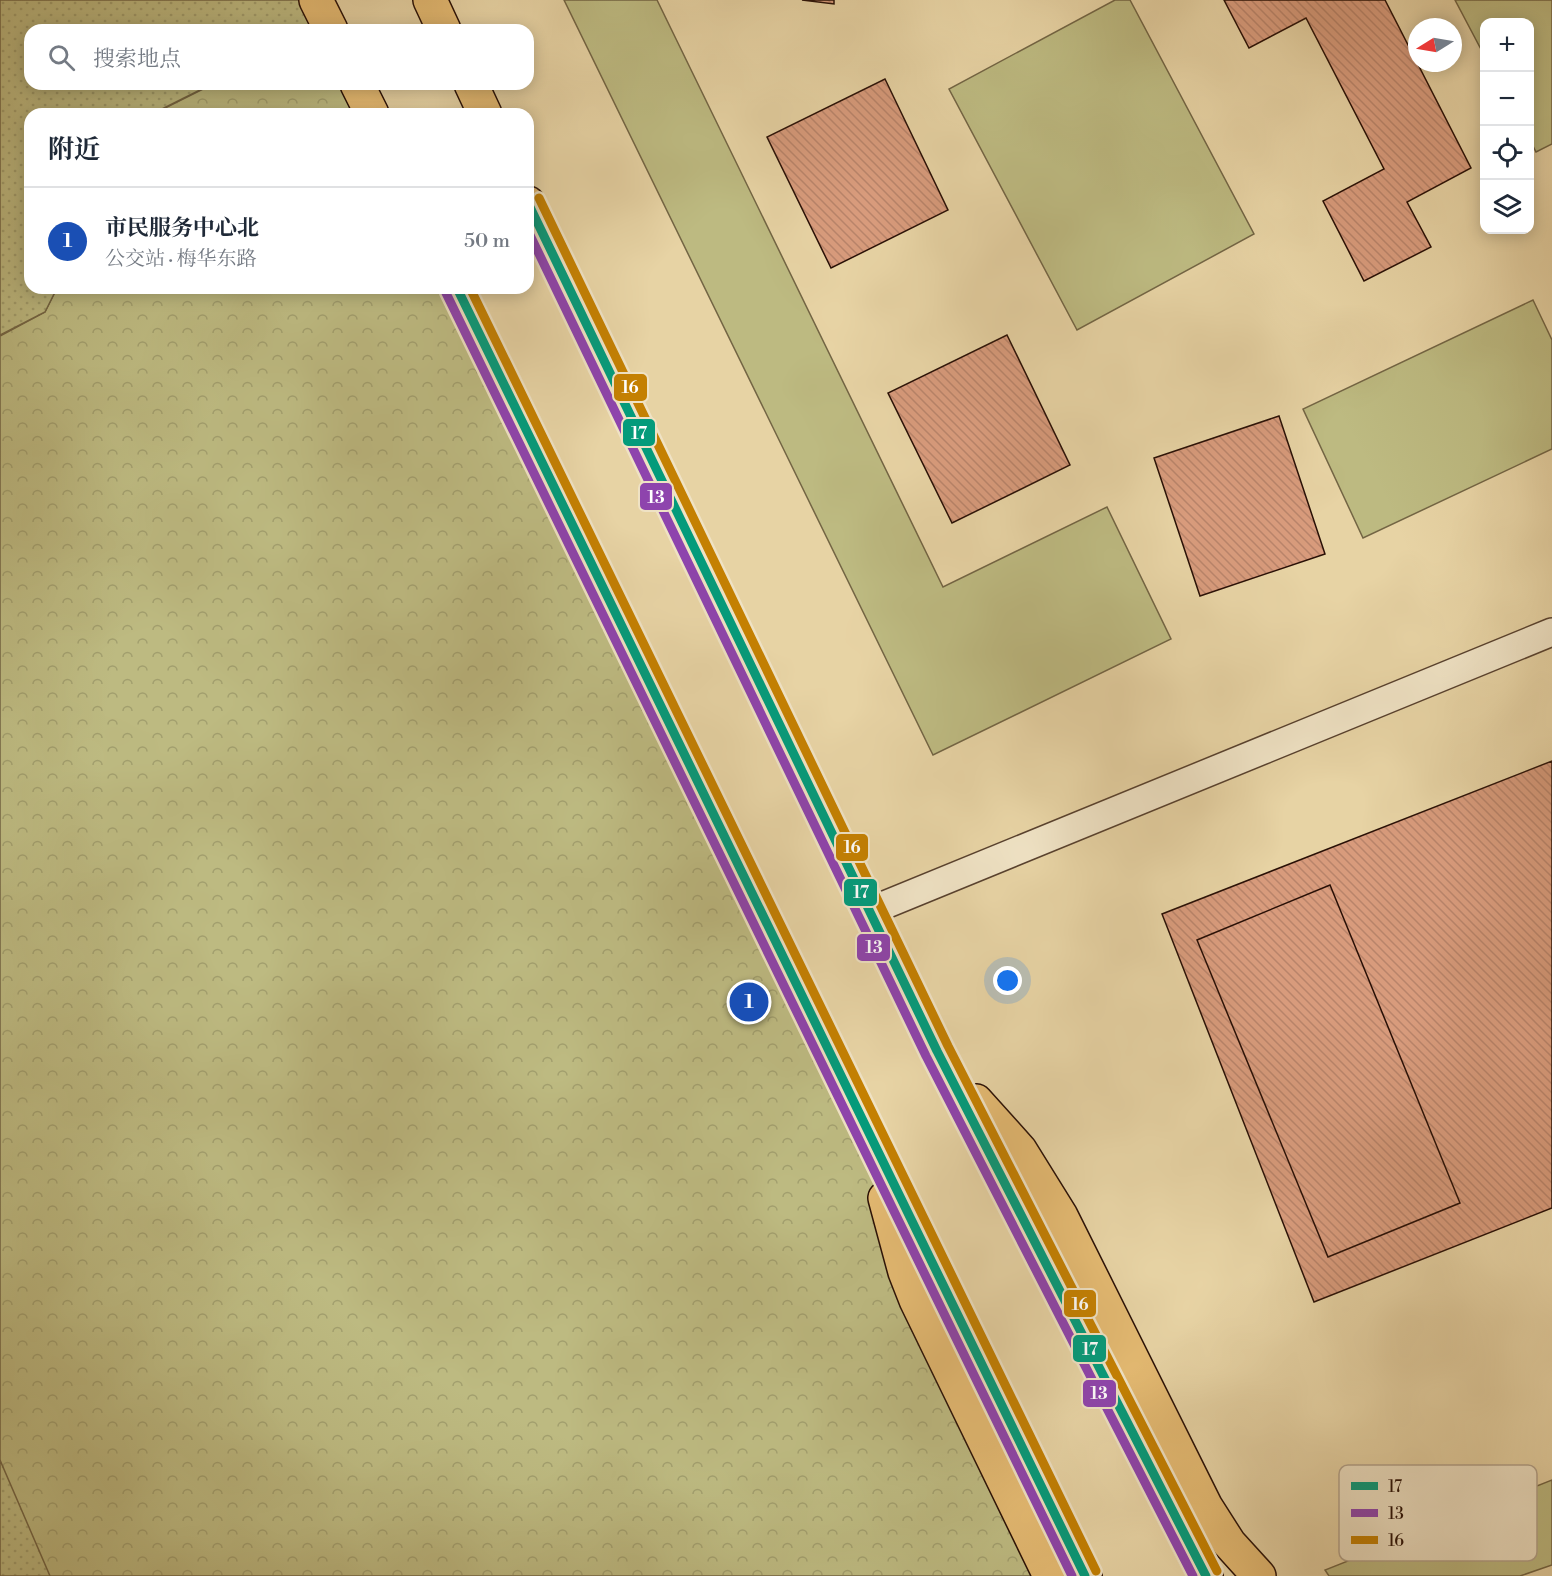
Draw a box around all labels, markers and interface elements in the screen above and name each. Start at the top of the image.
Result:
north arrow [1408,18,1462,72]
map controls [1480,18,1534,234]
button: + [1480,18,1534,72]
search box [24,24,534,90]
icon: search [45,41,78,74]
text: 搜索地点 [93,46,181,73]
button: − [1480,72,1534,126]
button: locate [1480,126,1534,180]
text: 附近 [48,134,100,166]
button: layers [1480,180,1534,234]
text: 市民服务中心北 [105,215,259,242]
text: 1 [63,229,72,254]
text: 50 m [464,229,510,254]
text: 公交站 · 梅华东路 [105,247,257,272]
line badge: 16 [613,373,648,402]
text: 16 [621,378,639,398]
line badge: 17 [622,418,656,447]
text: 17 [631,424,648,444]
line badge: 13 [639,482,673,511]
text: 13 [647,488,665,508]
line badge: 16 [835,833,869,862]
text: 16 [843,838,861,858]
line badge: 17 [843,878,878,907]
text: 17 [853,883,870,903]
line badge: 13 [856,933,891,962]
text: 13 [865,938,883,958]
your location [993,966,1022,995]
pin: 1 [730,980,768,1024]
line badge: 16 [1063,1289,1097,1318]
text: 16 [1071,1295,1089,1315]
line badge: 17 [1072,1334,1107,1363]
text: 17 [1082,1340,1099,1360]
line badge: 13 [1082,1379,1117,1408]
text: 13 [1090,1384,1108,1404]
legend [1339,1465,1537,1561]
text: 17 [1388,1477,1402,1497]
text: 13 [1388,1504,1404,1524]
text: 16 [1388,1531,1404,1551]

